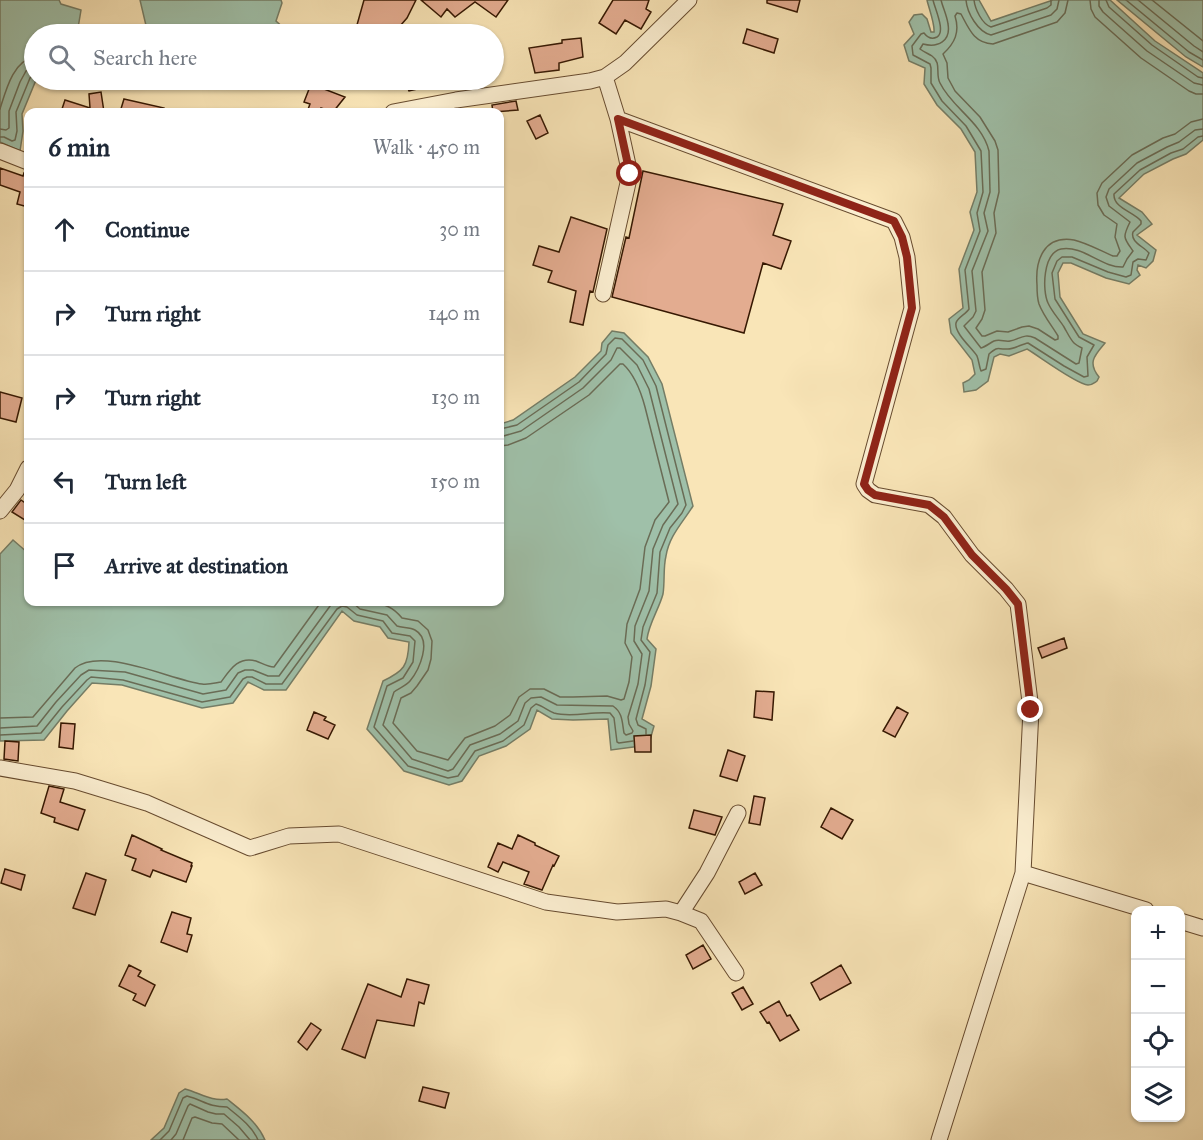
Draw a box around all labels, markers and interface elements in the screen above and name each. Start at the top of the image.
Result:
search box [24,24,504,90]
icon: search [45,41,78,74]
text: Search here [93,44,197,71]
text: 6 min [48,131,110,163]
text: Walk · 450 m [373,135,480,159]
route start [616,160,642,186]
icon: ahead [48,213,81,246]
text: Continue [105,216,190,243]
text: 30 m [439,217,480,241]
icon: right [48,297,81,330]
text: Turn right [105,300,201,327]
text: 140 m [428,301,480,325]
icon: right [48,381,81,414]
text: Turn right [105,384,201,411]
text: 130 m [431,385,480,409]
icon: left [48,465,81,498]
text: Turn left [105,468,187,495]
text: 150 m [430,469,480,493]
icon: arrive [48,549,81,582]
text: Arrive at destination [105,552,288,579]
route end [1017,696,1043,722]
map controls [1131,906,1185,1122]
button: + [1131,906,1185,960]
button: − [1131,960,1185,1014]
button: locate [1131,1014,1185,1068]
button: layers [1131,1068,1185,1122]

